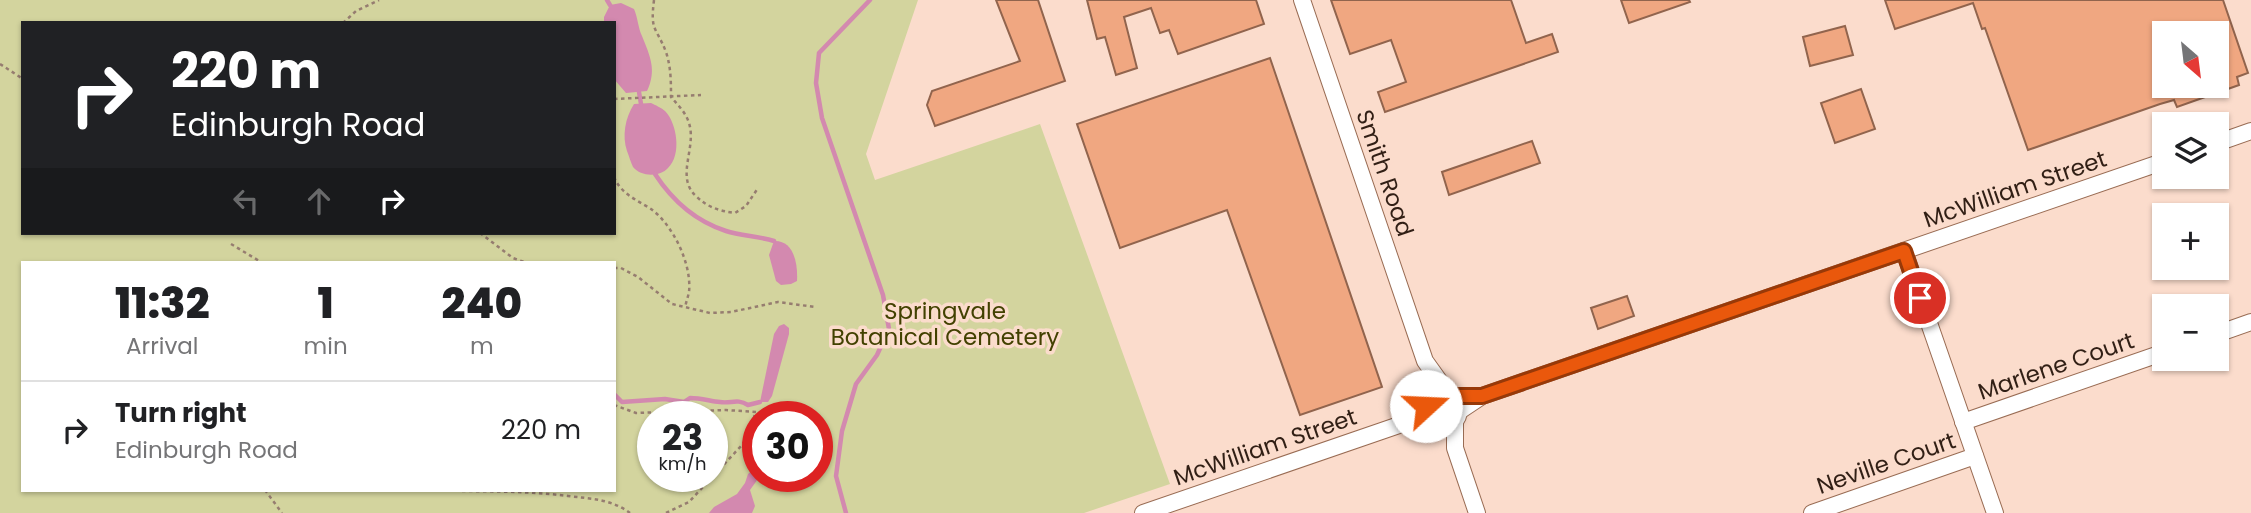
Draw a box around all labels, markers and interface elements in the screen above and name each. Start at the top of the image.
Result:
north arrow [2152,21,2230,98]
map controls [2152,21,2229,371]
text: 220 m [171,37,321,105]
icon: right [56,49,147,140]
text: Edinburgh Road [171,102,425,147]
street label: Smith Road [1348,105,1422,241]
button: layers [2152,112,2229,189]
street label: McWilliam Street [1919,143,2111,235]
icon: left [227,182,265,220]
icon: ahead [300,182,338,220]
icon: right [373,182,411,220]
button: + [2152,203,2229,280]
pin [1890,268,1950,328]
text: 11:32 [115,274,210,333]
text: 1 [317,274,334,333]
text: 240 [442,274,522,333]
icon: arrive [1901,279,1939,317]
button: − [2152,294,2229,371]
park label: Springvale Botanical Cemetery [831,295,1059,353]
street label: Marlene Court [1974,324,2138,408]
text: Arrival [126,330,199,362]
text: min [304,330,348,362]
text: m [470,330,494,362]
position arrow [1389,369,1463,443]
text: Turn right [115,395,247,431]
speed limit sign: 30 [742,401,833,492]
street label: McWilliam Street [1169,401,1361,493]
icon: right [56,411,94,449]
text: 220 m [501,412,581,448]
text: 23 [662,413,703,462]
street label: Neville Court [1812,424,1960,502]
text: Edinburgh Road [115,434,298,466]
text: km/h [659,451,706,476]

